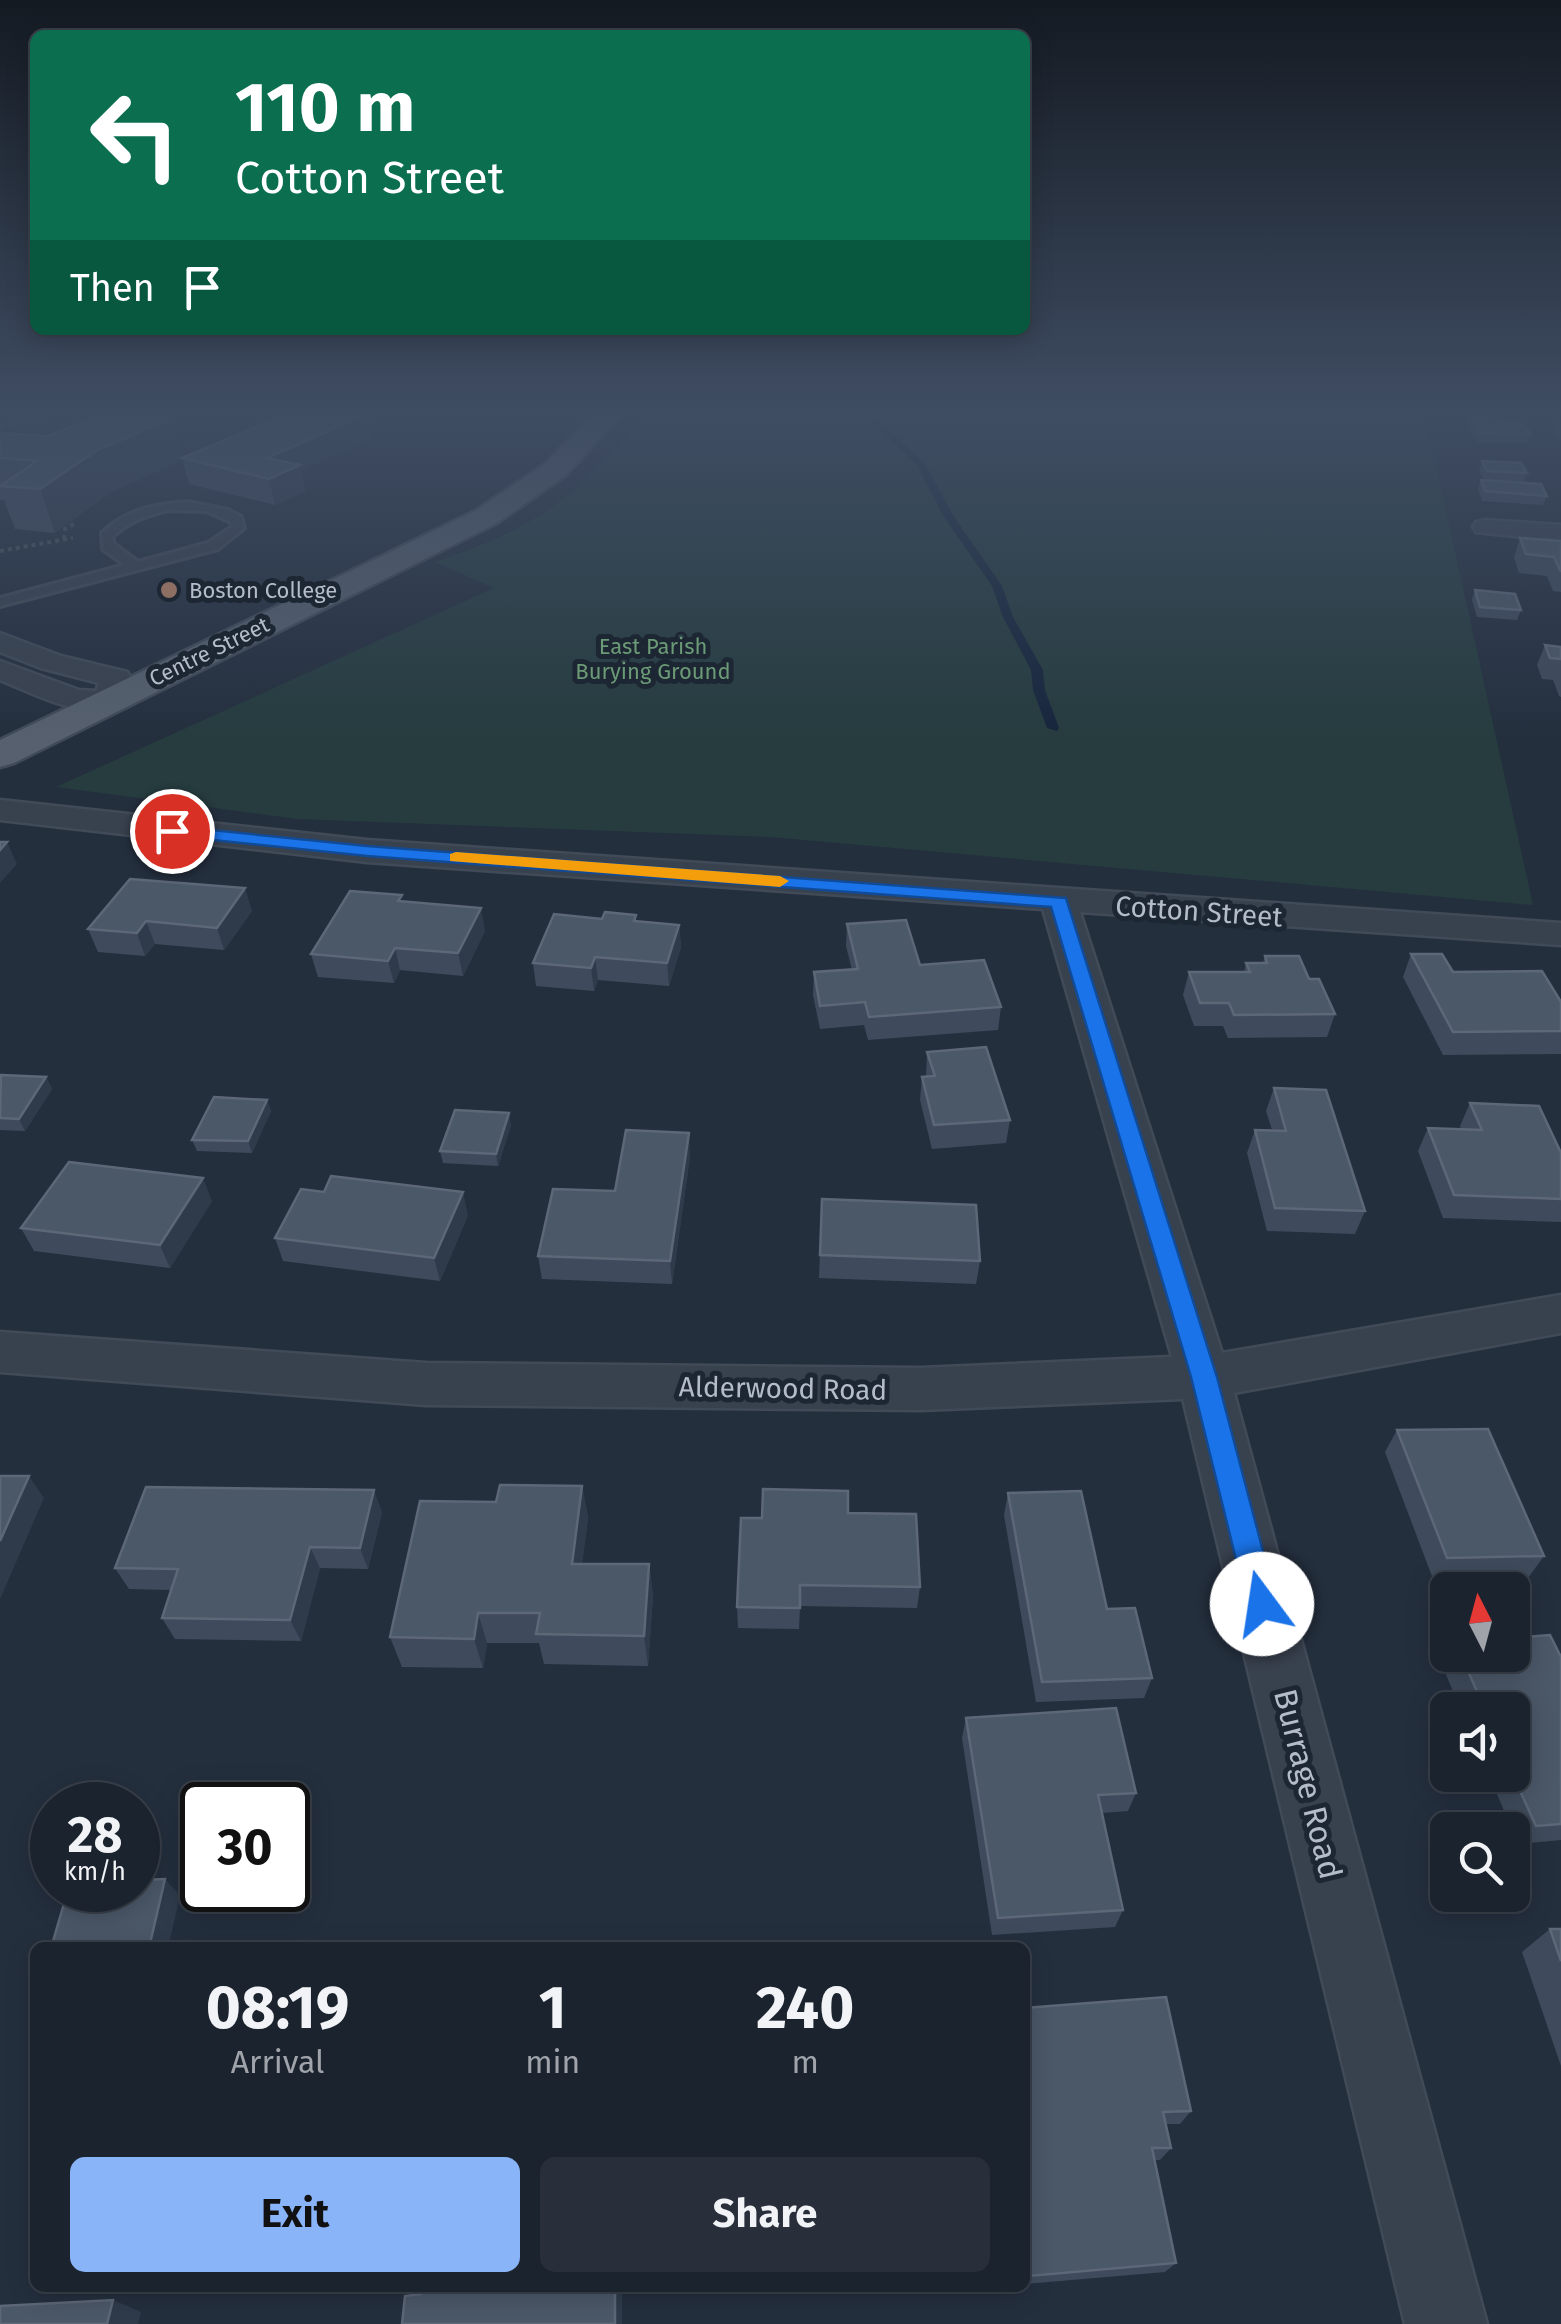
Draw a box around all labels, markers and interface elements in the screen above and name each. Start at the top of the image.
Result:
text: 110 m [235,66,415,150]
icon: left [70,70,200,200]
text: Cotton Street [235,151,504,205]
icon: arrive [175,260,230,315]
text: Then [70,265,155,311]
place label: Boston College [189,577,337,604]
marker: Boston College [158,579,180,601]
street label: Centre Street [145,611,274,692]
park label: East Parish Burying Ground [575,633,731,685]
pin [130,789,215,874]
icon: arrive [145,804,200,859]
street label: Cotton Street [1114,889,1285,934]
street label: Alderwood Road [679,1370,887,1407]
position arrow [1210,1552,1314,1656]
north arrow [1430,1572,1530,1672]
map controls [1430,1572,1530,1912]
street label: Burrage Road [1266,1685,1350,1883]
button: sound [1430,1692,1530,1792]
speed limit sign: 30 [180,1782,310,1912]
text: 28 [68,1805,122,1865]
button: search [1430,1812,1530,1912]
text: km/h [64,1857,126,1887]
text: 08:19 [206,1972,349,2044]
text: 1 [539,1972,567,2044]
text: 240 [756,1972,854,2044]
text: Arrival [231,2043,324,2081]
text: min [525,2043,580,2081]
text: m [791,2043,819,2081]
button: Exit [70,2157,520,2272]
button: Share [540,2157,990,2272]

